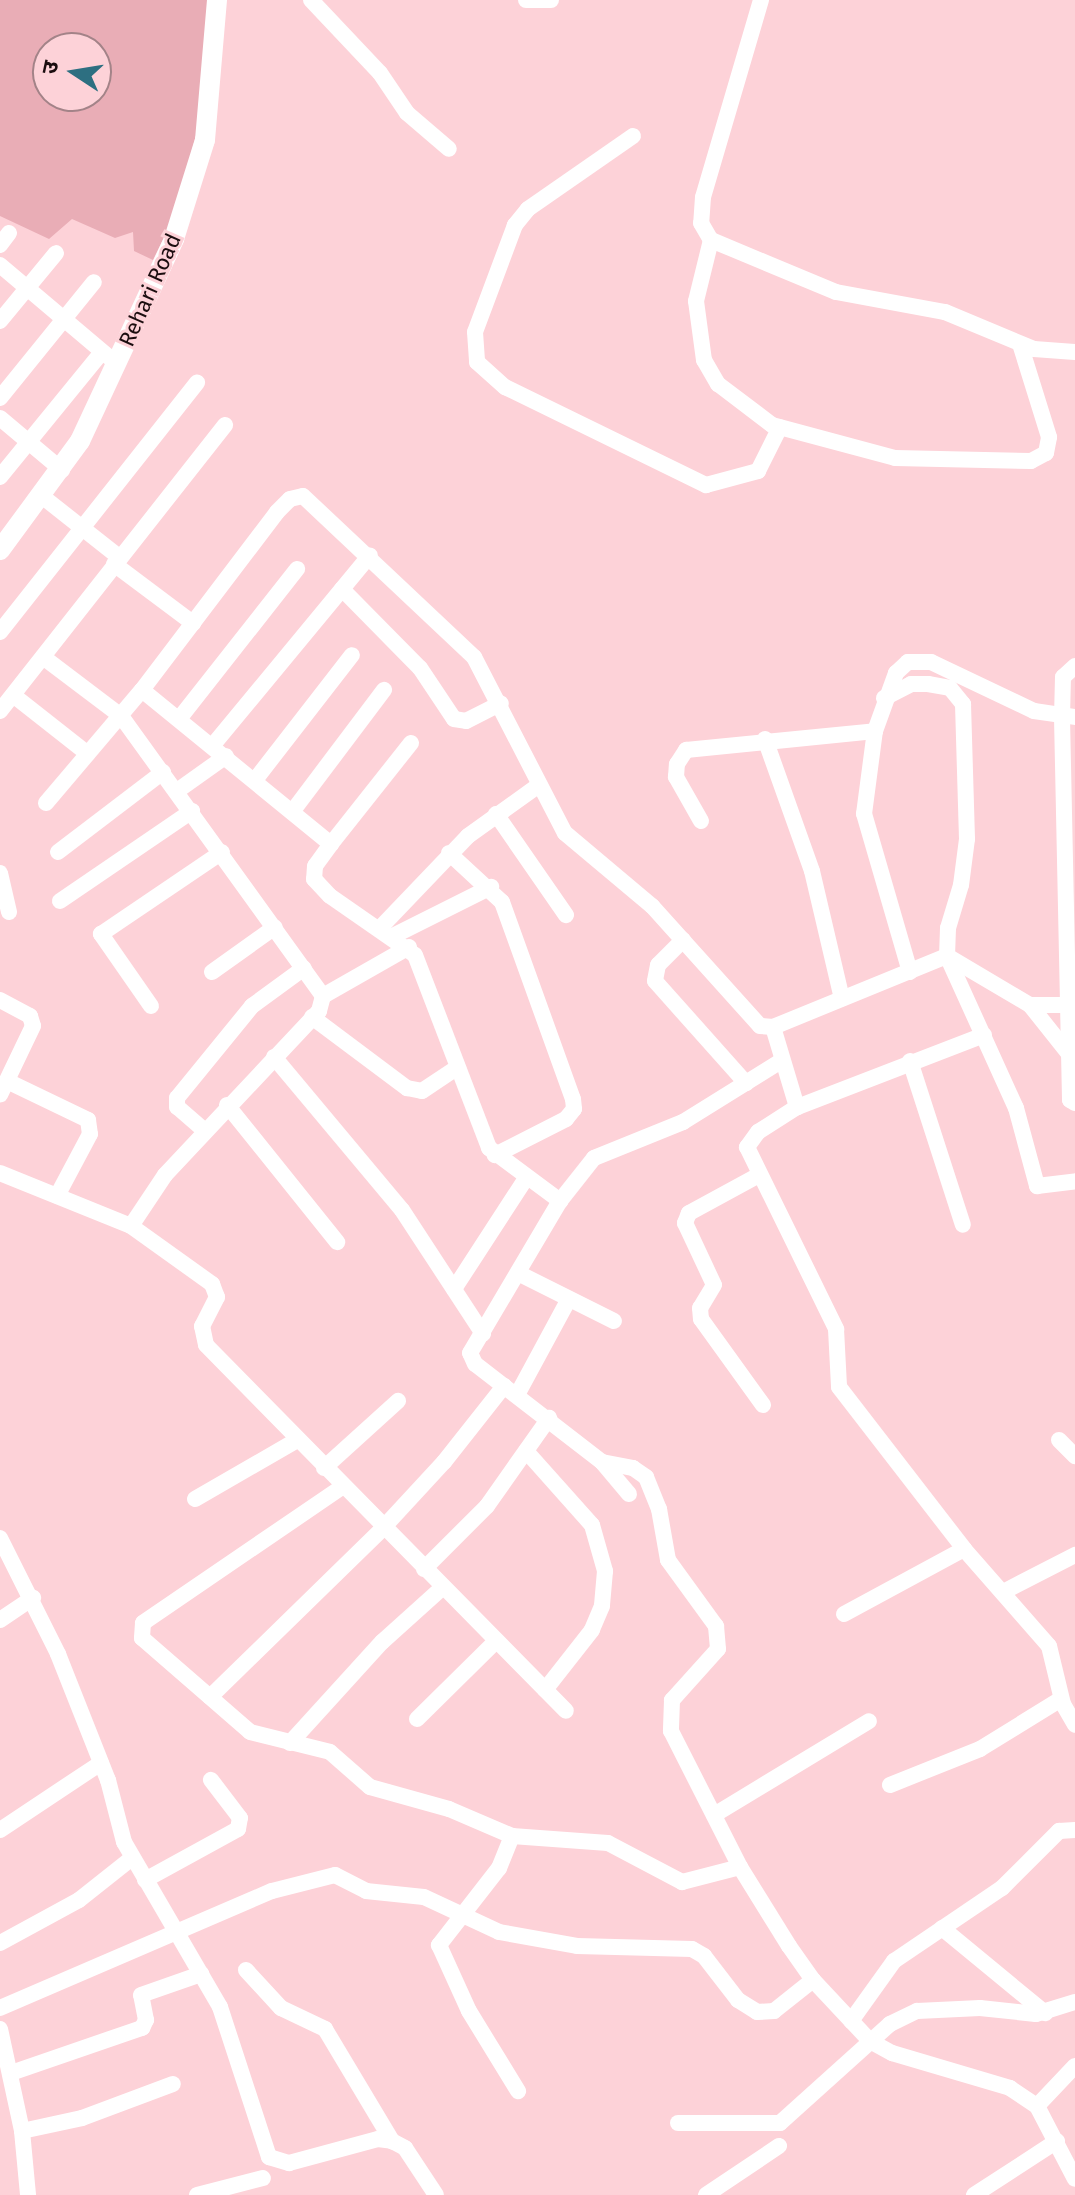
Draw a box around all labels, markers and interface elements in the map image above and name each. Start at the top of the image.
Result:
north arrow [32,32,112,112]
text: उ [35,58,65,76]
street label: Rehari Road [113,229,187,351]

